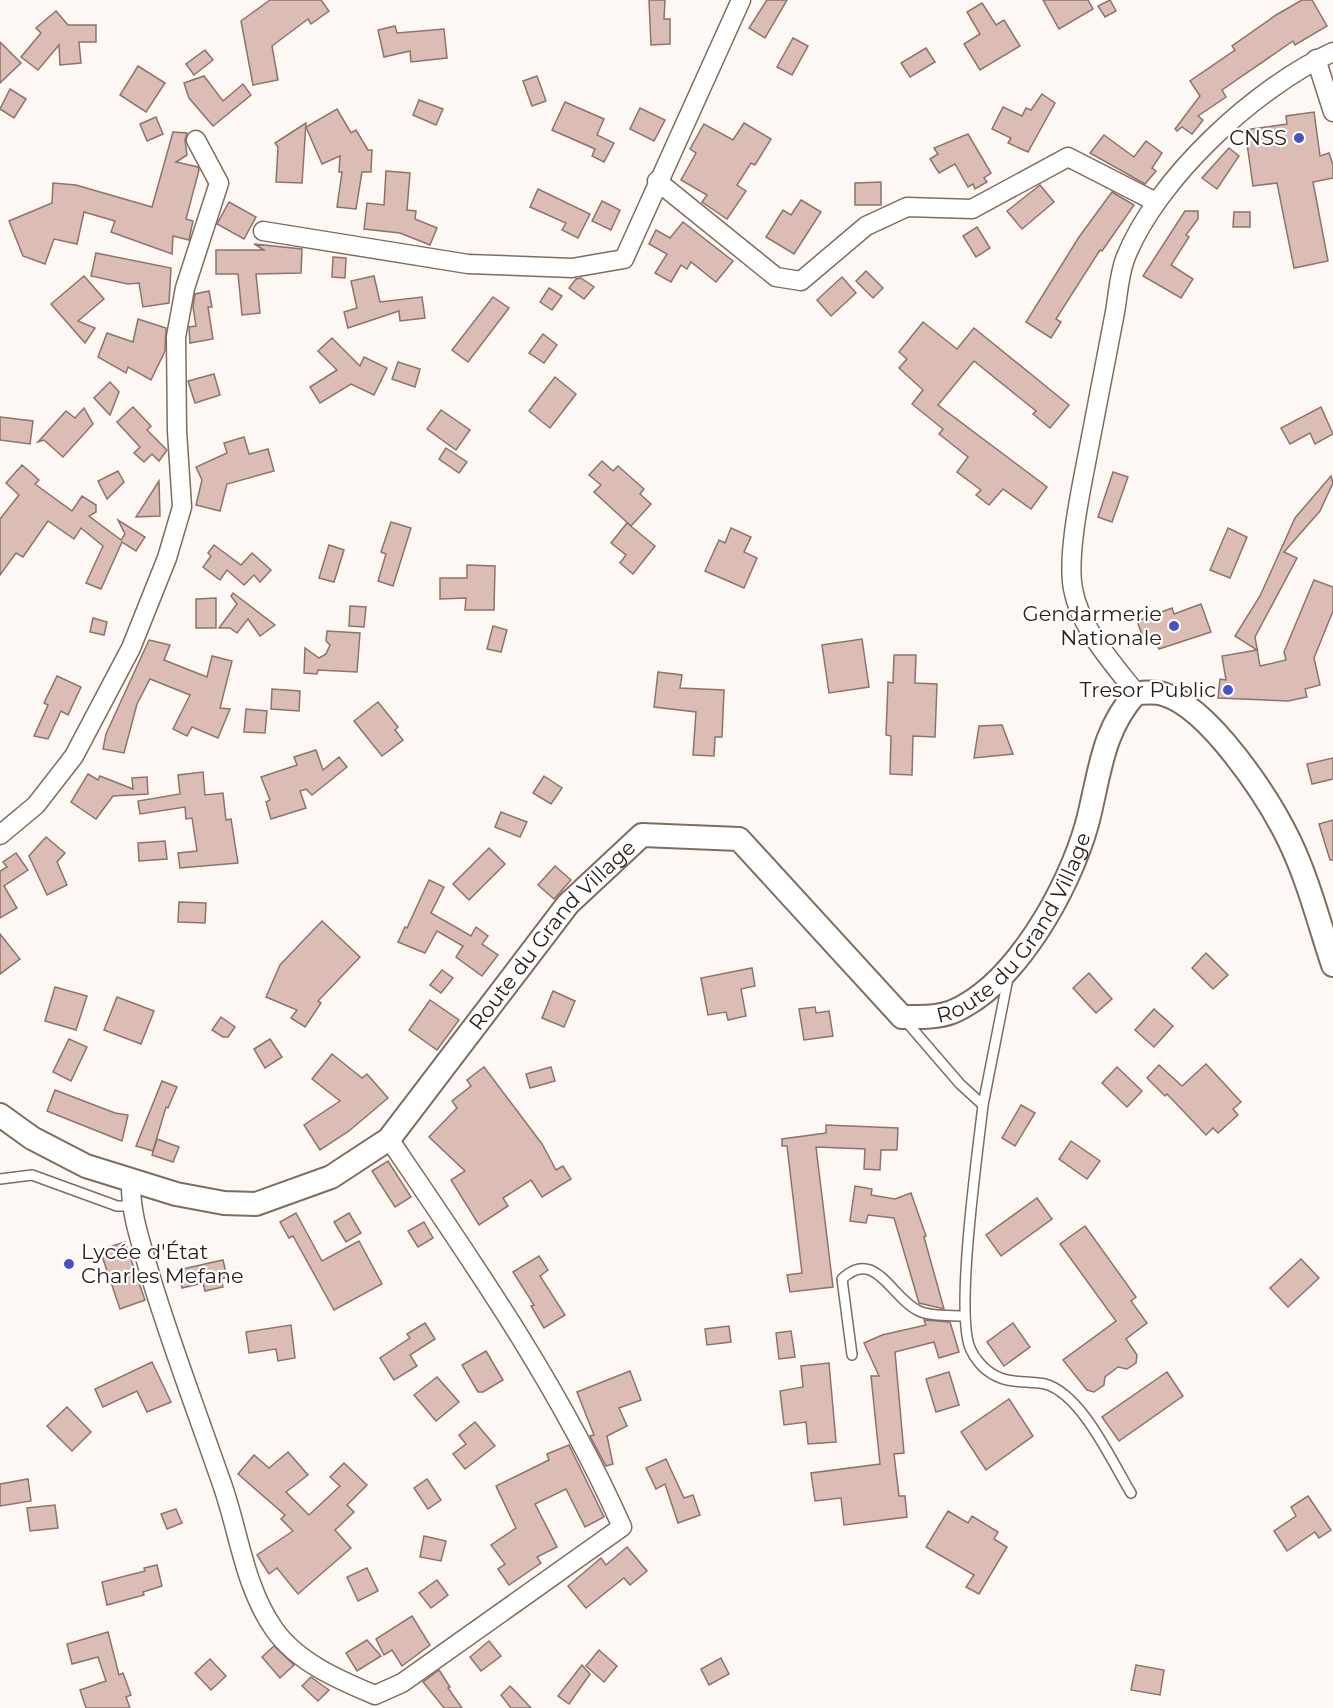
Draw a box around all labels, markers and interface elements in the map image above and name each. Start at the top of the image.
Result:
place label: CNSS [1229,125,1287,150]
marker: CNSS [1292,131,1306,145]
place label: Gendarmerie Nationale [1022,601,1162,650]
marker: Gendarmerie Nationale [1167,619,1181,633]
place label: Tresor Public [1080,677,1216,702]
marker: Tresor Public [1221,683,1235,697]
street label: Route du Grand Village [934,829,1096,1028]
street label: Route du Grand Village [463,834,641,1035]
place label: Lycée d'État Charles Mefane [81,1239,244,1288]
marker: Lycée d'État Charles Mefane [62,1257,76,1271]

